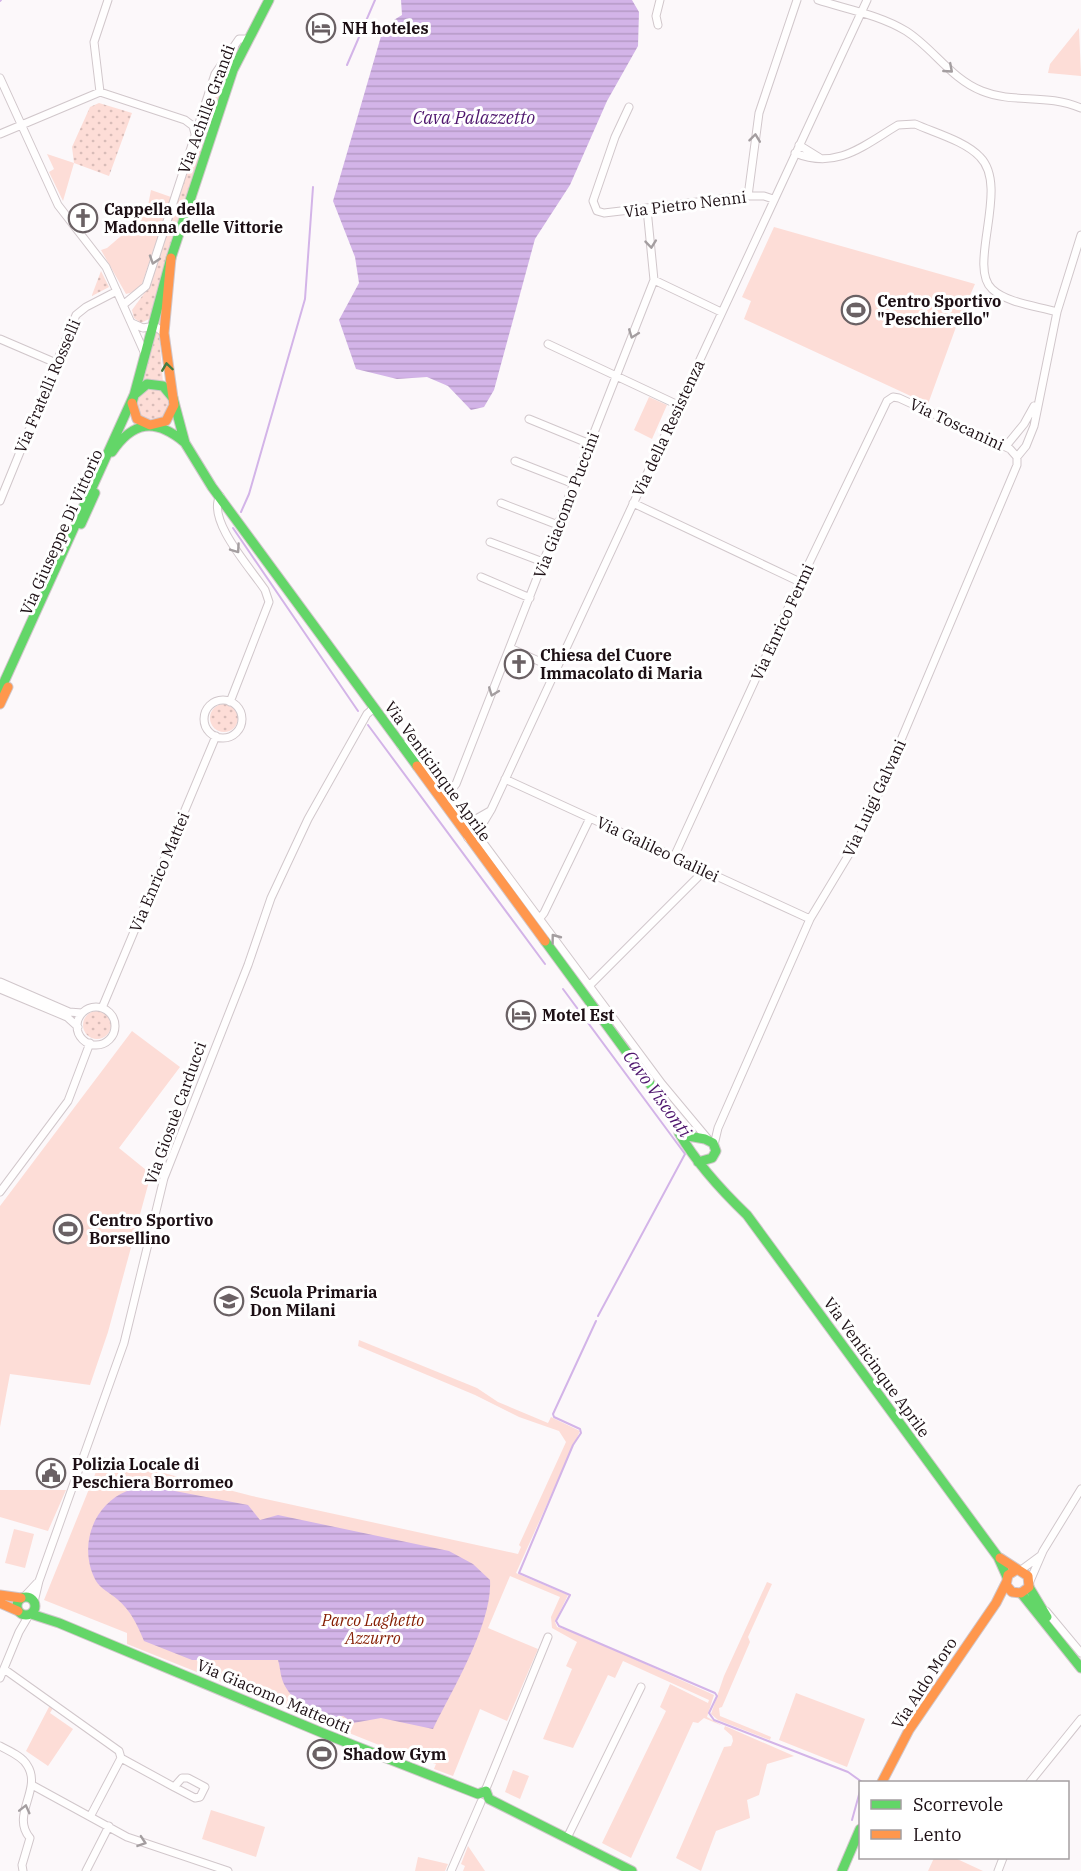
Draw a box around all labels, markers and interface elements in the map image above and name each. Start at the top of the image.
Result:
hotel icon: NH hoteles [305,12,337,44]
place label: NH hoteles [342,18,429,38]
street label: Via Achille Grandi [173,42,239,176]
one-way arrow [942,61,953,72]
water label: Cava Palazzetto [413,106,535,129]
one-way arrow [748,134,761,143]
street label: Via Pietro Nenni [623,187,747,221]
place label: Cappella della Madonna delle Vittorie [104,199,283,237]
church icon: Cappella della Madonna delle Vittorie [67,202,99,234]
one-way arrow [644,239,657,249]
one-way arrow [149,254,162,265]
place label: Centro Sportivo "Peschierello" [877,291,1001,329]
sports icon: Centro Sportivo "Peschierello" [840,294,872,326]
street label: Via Fratelli Rosselli [10,316,84,456]
one-way arrow [628,328,640,339]
street label: Via della Resistenza [627,356,709,500]
one-way arrow [161,362,173,371]
street label: Via Toscanini [907,393,1007,455]
street label: Via Giacomo Puccini [529,429,603,581]
street label: Via Giuseppe Di Vittorio [15,446,107,618]
one-way arrow [229,542,240,553]
street label: Via Enrico Fermi [746,560,818,684]
place label: Chiesa del Cuore Immacolato di Maria [540,645,703,683]
church icon: Chiesa del Cuore Immacolato di Maria [503,648,535,680]
one-way arrow [488,685,500,696]
street label: Via Venticinque Aprile [380,697,496,845]
street label: Via Luigi Galvani [838,736,910,860]
street label: Via Enrico Mattei [125,809,193,935]
street label: Via Galileo Galilei [594,812,722,886]
one-way arrow [551,934,562,945]
hotel icon: Motel Est [505,999,537,1031]
place label: Motel Est [542,1005,614,1025]
street label: Via Giosuè Carducci [140,1039,210,1187]
water label: Cavo Visconti [618,1046,697,1142]
place label: Centro Sportivo Borsellino [89,1210,213,1248]
sports icon: Centro Sportivo Borsellino [52,1213,84,1245]
place label: Scuola Primaria Don Milani [250,1282,377,1320]
school or university icon: Scuola Primaria Don Milani [213,1285,245,1317]
street label: Via Venticinque Aprile [819,1293,935,1441]
place label: Polizia Locale di Peschiera Borromeo [72,1454,233,1492]
public building icon: Polizia Locale di Peschiera Borromeo [35,1457,67,1489]
park label: Parco Laghetto Azzurro [321,1610,424,1648]
street label: Via Aldo Moro [887,1634,961,1732]
street label: Via Giacomo Matteotti [194,1654,354,1738]
sports icon: Shadow Gym [306,1738,338,1770]
place label: Shadow Gym [343,1744,447,1764]
legend [859,1781,1069,1859]
text: Scorrevole [913,1793,1003,1816]
one-way arrow [18,1804,31,1814]
text: Lento [913,1823,961,1846]
one-way arrow [136,1834,147,1847]

